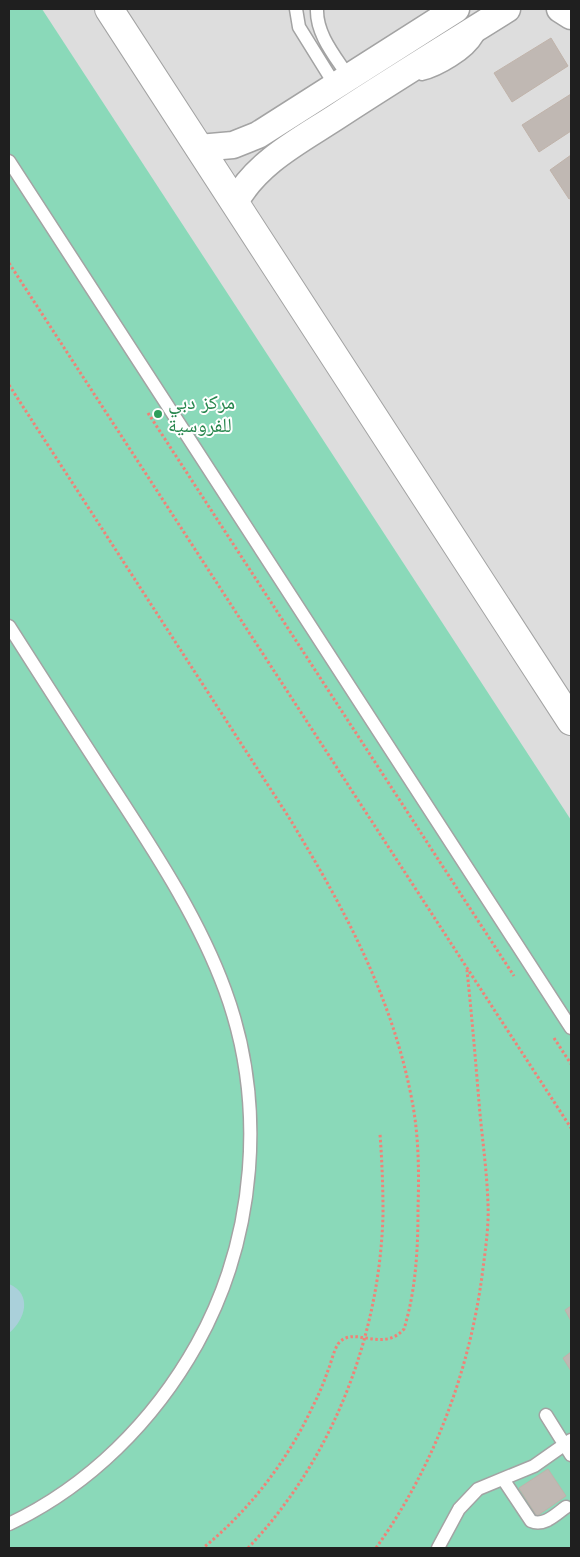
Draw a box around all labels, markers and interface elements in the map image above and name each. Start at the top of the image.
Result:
place label: مركز دبي للفروسية [168,388,235,440]
marker: مركز دبي للفروسية [152,408,164,420]

